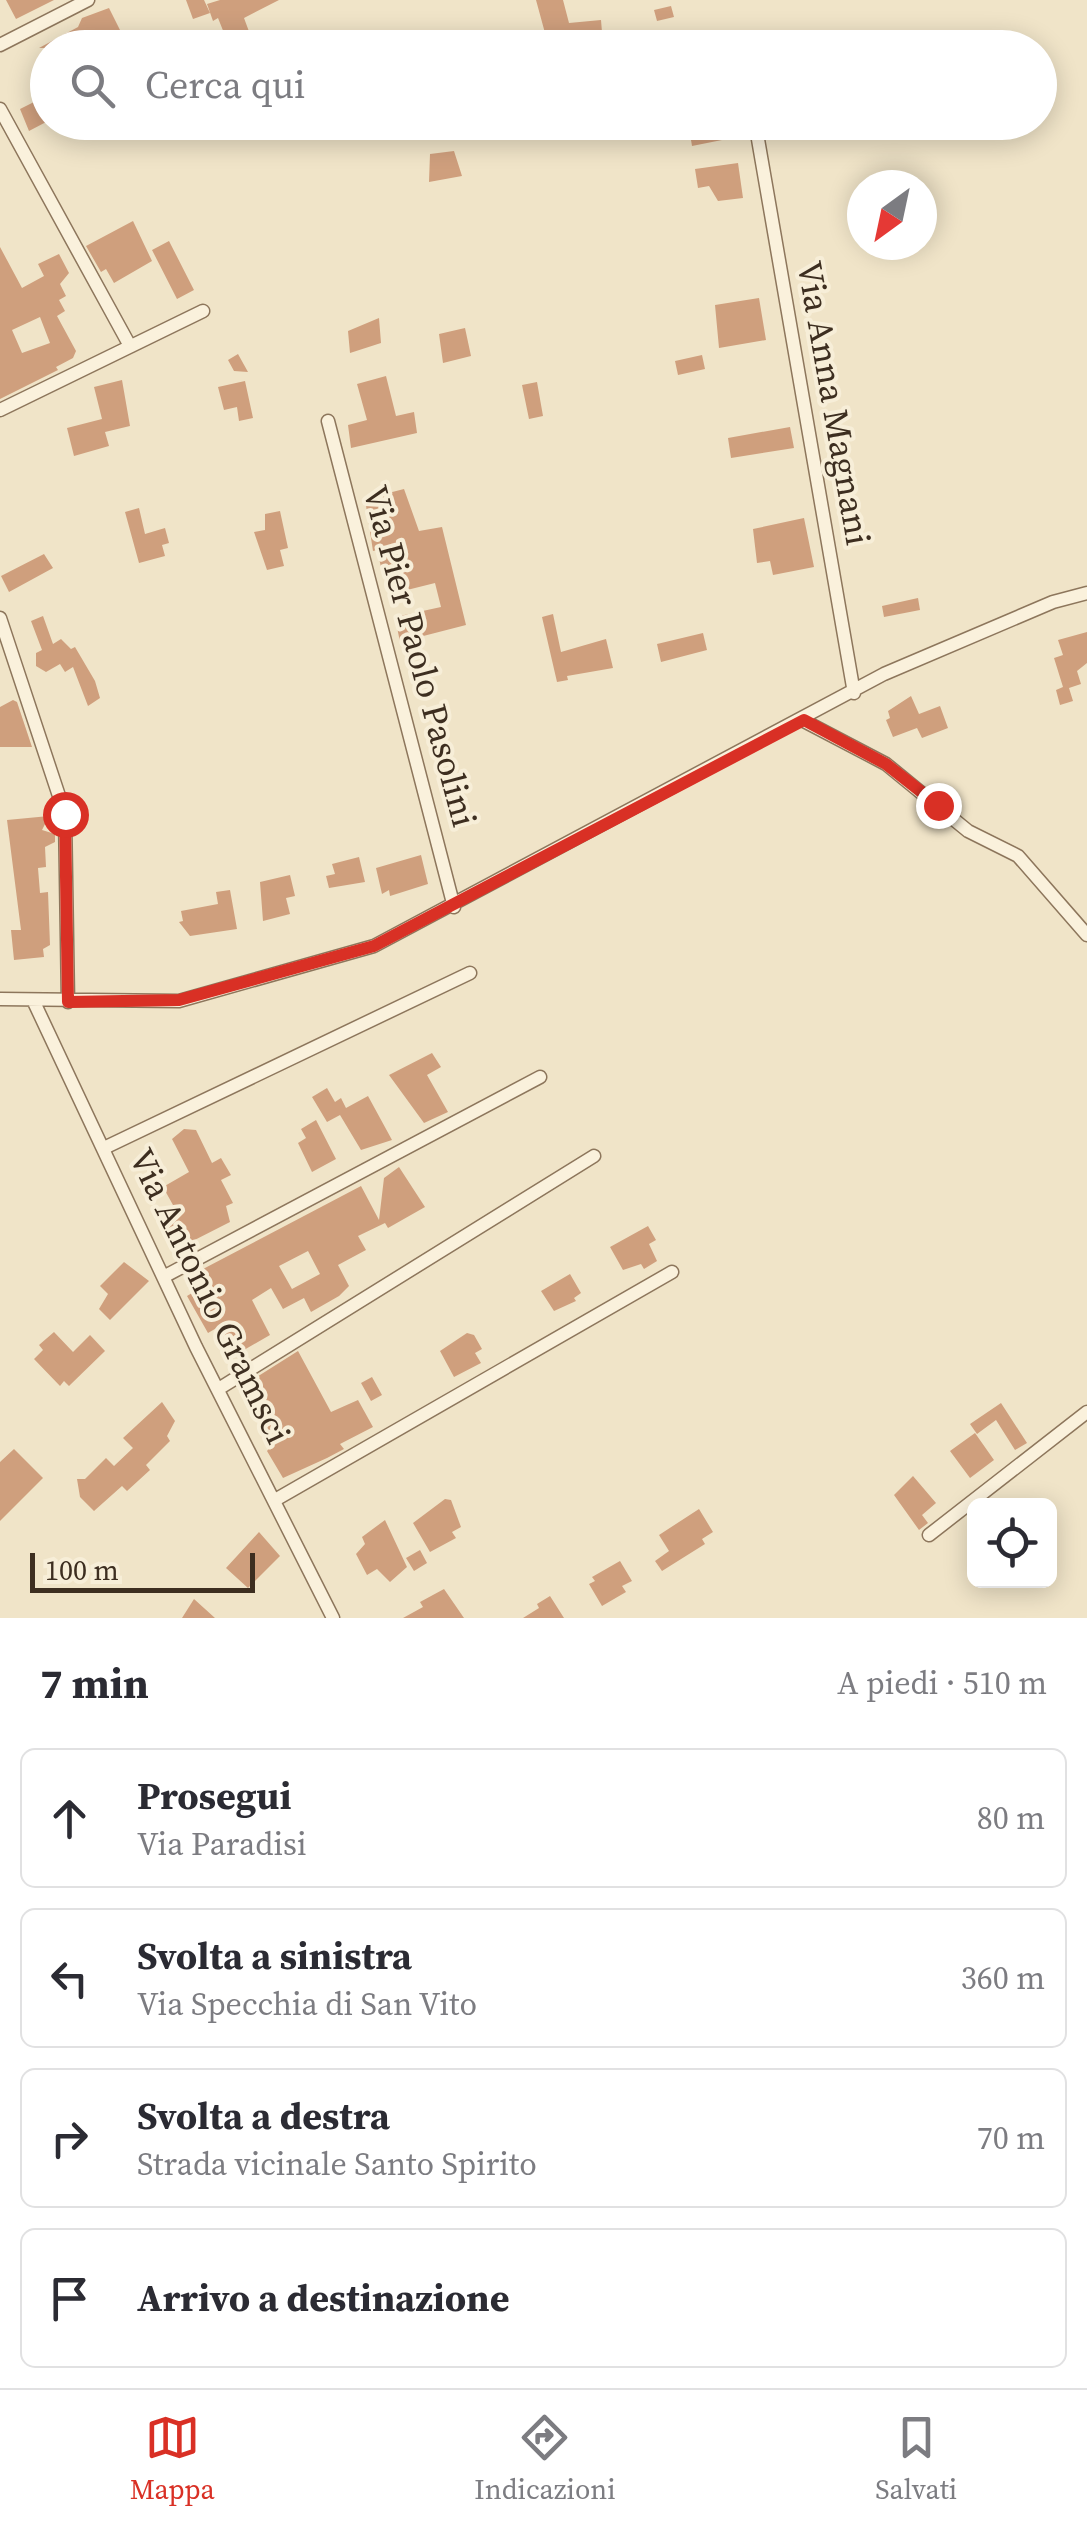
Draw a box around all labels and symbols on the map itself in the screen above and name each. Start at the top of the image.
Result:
north arrow [847,170,937,260]
street label: Via Anna Magnani [785,257,883,549]
street label: Via Pier Paolo Pasolini [351,480,489,832]
route end [916,783,962,829]
route start [43,792,89,838]
street label: Via Antonio Gramsci [118,1140,302,1452]
scale bar [30,1548,255,1592]

